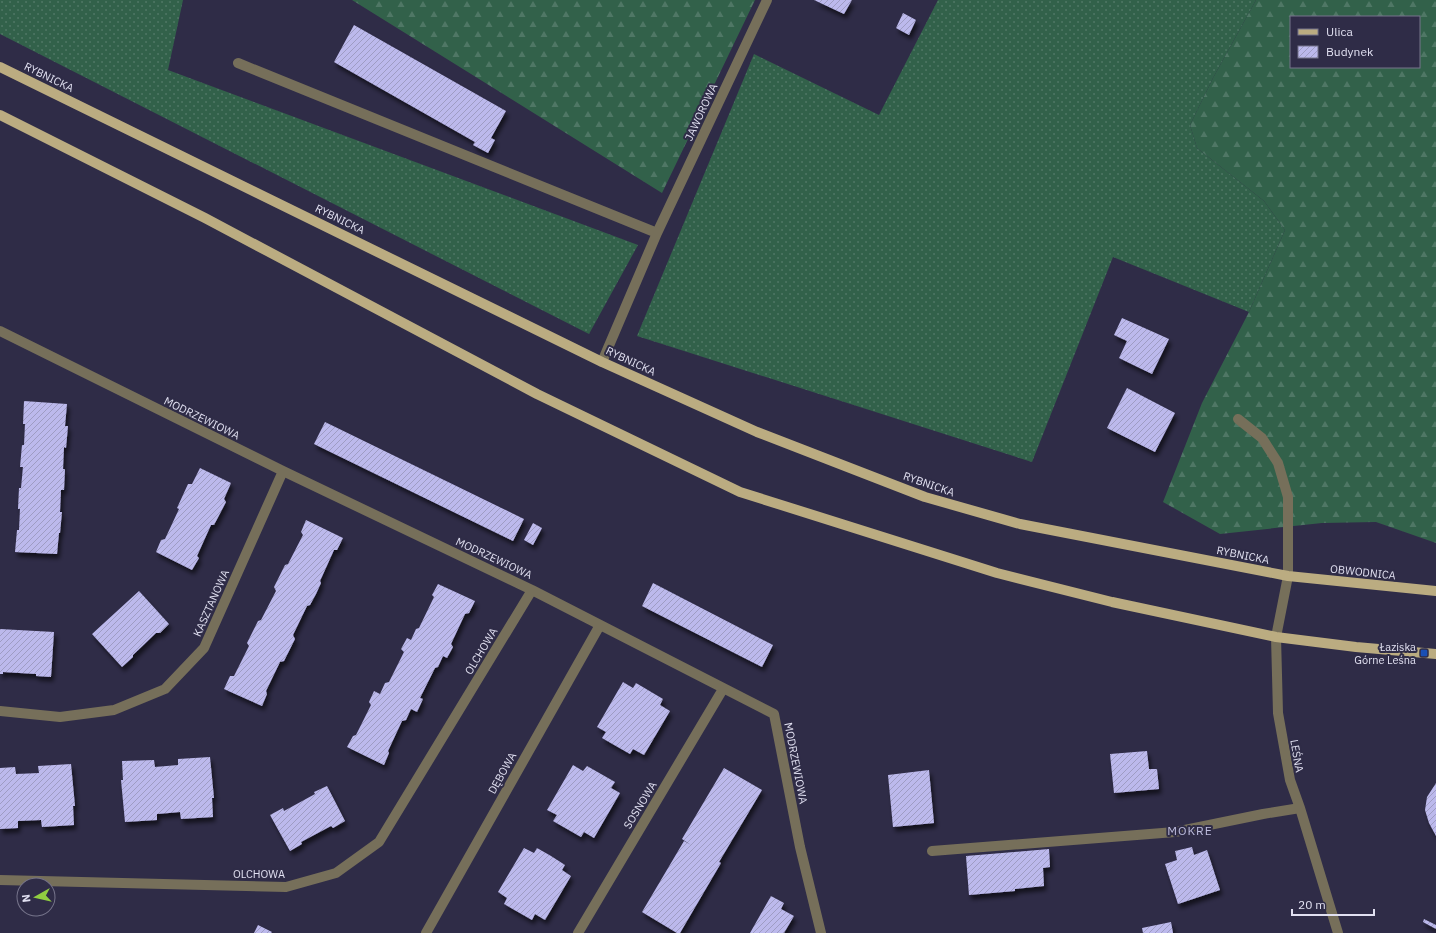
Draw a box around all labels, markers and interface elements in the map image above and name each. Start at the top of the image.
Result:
legend [1290,16,1420,68]
text: Ulica [1326,24,1353,39]
text: Budynek [1326,44,1374,59]
street label: RYBNICKA [22,59,76,95]
street label: JAWOROWA [682,81,720,143]
street label: RYBNICKA [313,201,367,237]
street label: RYBNICKA [604,343,658,379]
street label: MODRZEWIOWA [162,394,242,442]
street label: RYBNICKA [901,469,957,499]
street label: MODRZEWIOWA [454,534,534,582]
street label: RYBNICKA [1215,543,1271,567]
street label: OBWODNICA [1329,562,1397,582]
street label: KASZTANOWA [190,567,232,639]
street label: OLCHOWA [462,625,500,677]
place label: Łaziska Górne Leśna [1354,640,1416,667]
marker: Łaziska Górne Leśna [1419,648,1429,658]
street label: MODRZEWIOWA [781,721,811,805]
street label: LEŚNA [1287,738,1307,774]
street label: DĘBOWA [485,750,519,796]
street label: SOSNOWA [620,779,660,831]
district label: MOKRE [1167,823,1213,838]
street label: OLCHOWA [233,867,285,881]
north arrow [16,877,56,917]
scale bar [1292,891,1374,917]
text: N [19,893,34,903]
text: 20 m [1298,897,1326,912]

